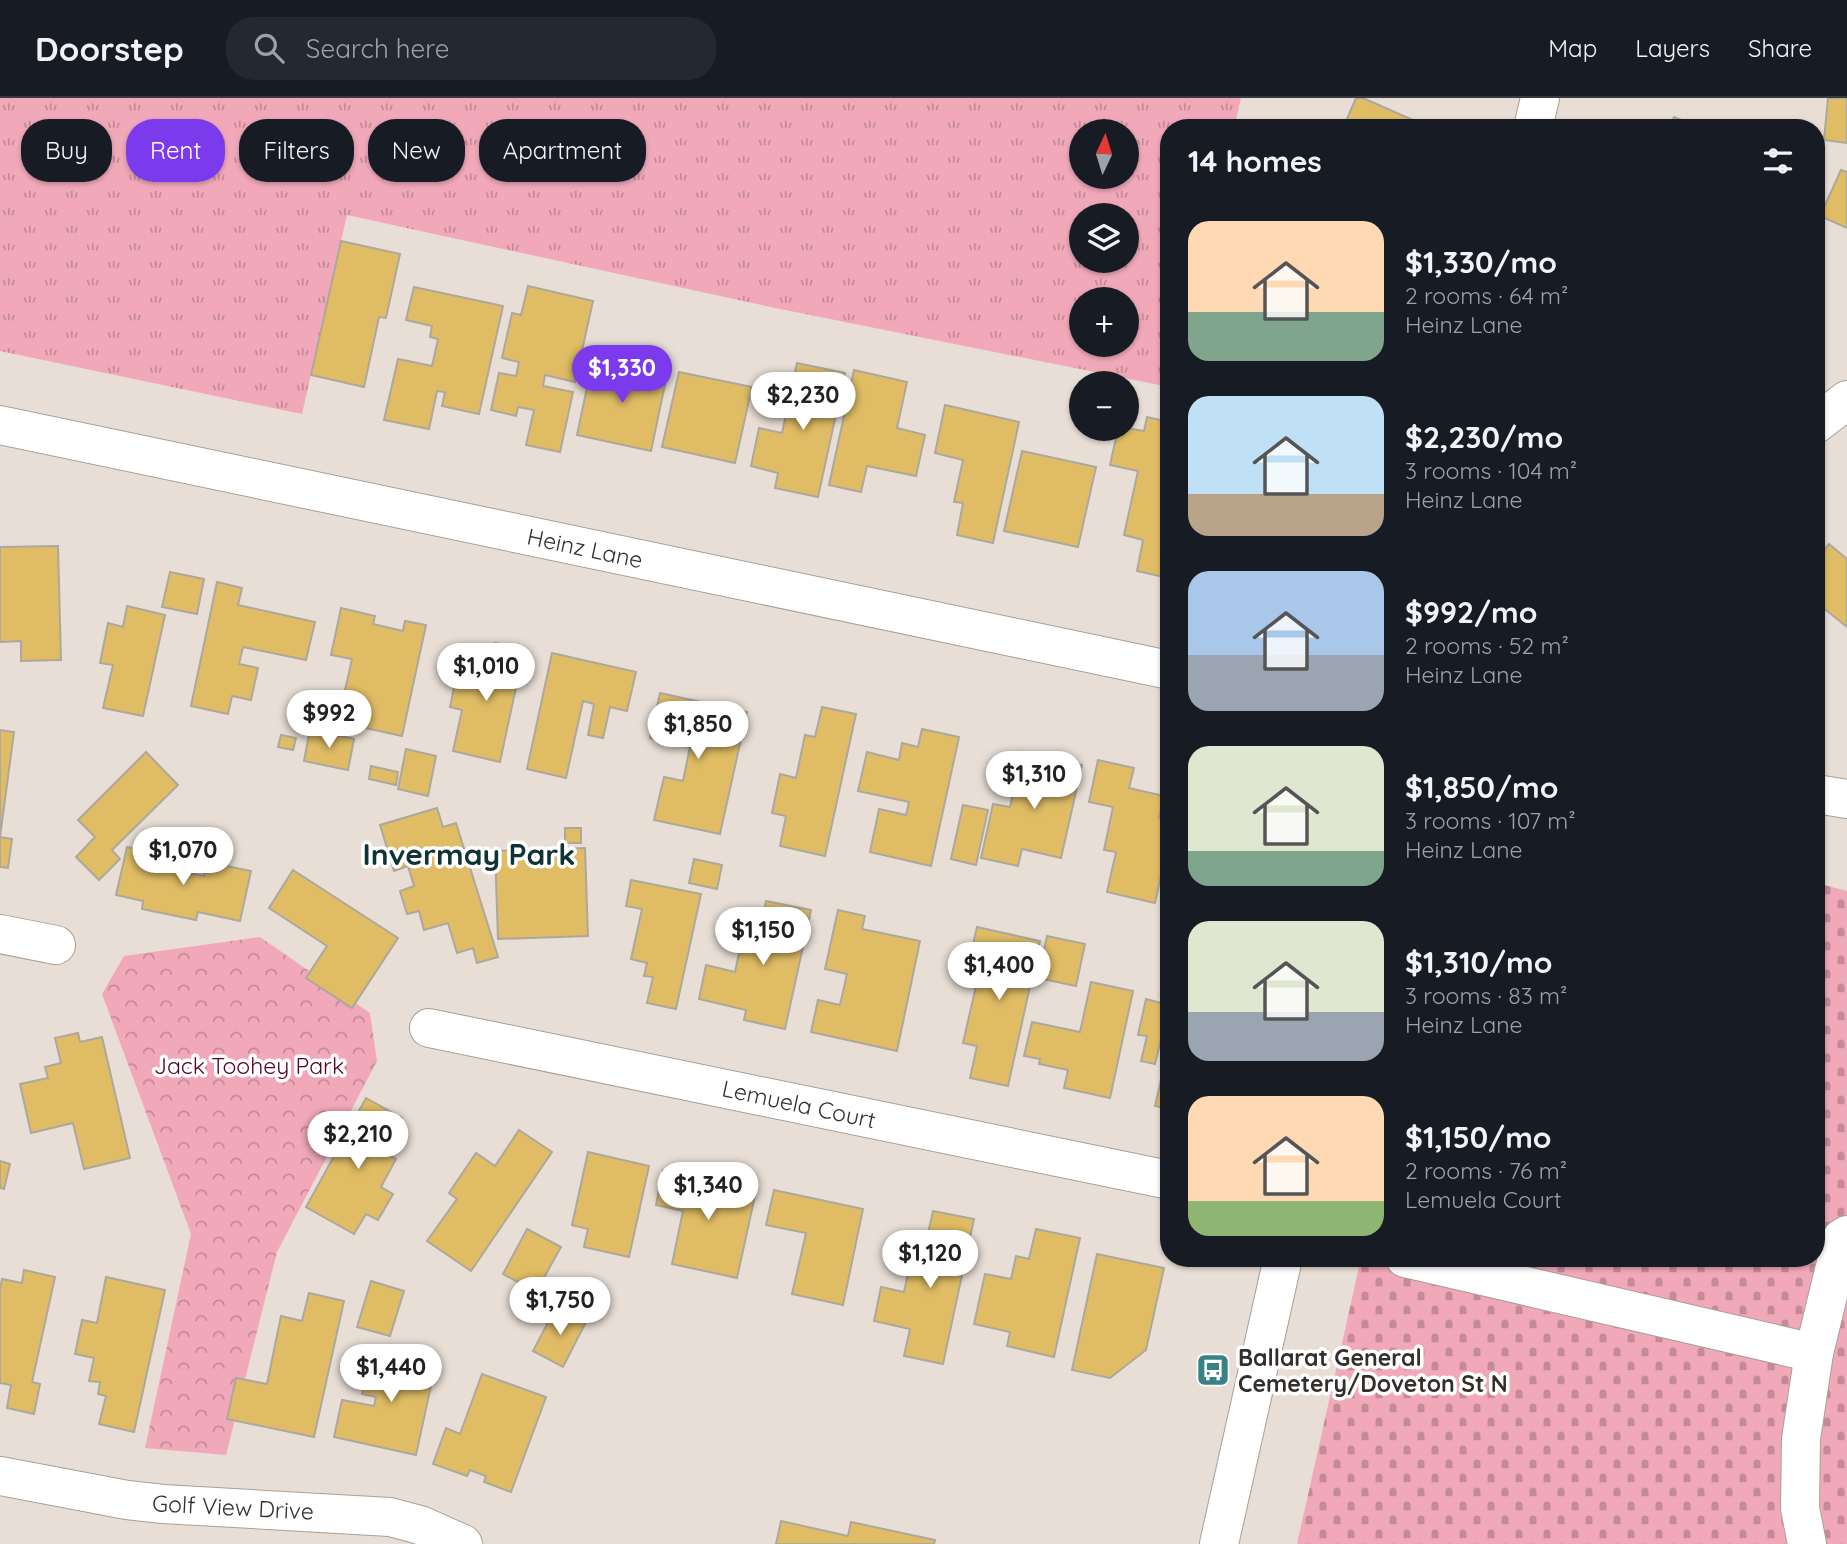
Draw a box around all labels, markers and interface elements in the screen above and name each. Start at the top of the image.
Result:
search box [226,17,716,80]
text: Doorstep [35,28,184,69]
icon: search [250,29,288,67]
text: Search here [306,32,449,65]
text: Map [1548,33,1597,63]
text: Layers [1635,33,1710,63]
text: Share [1748,33,1812,63]
chip: Buy [21,119,112,182]
chip: Rent [126,119,225,182]
chip: Filters [239,119,354,182]
chip: New [368,119,465,182]
chip: Apartment [479,119,646,182]
north arrow [1069,119,1139,189]
map controls [1069,119,1139,441]
text: 14 homes [1188,142,1322,180]
icon: filters [1759,142,1797,180]
button: layers [1069,203,1139,273]
text: $1,330/mo [1405,243,1557,281]
icon: home [1244,249,1328,333]
text: 2 rooms · 64 m² [1405,281,1568,310]
button: + [1069,287,1139,357]
text: Heinz Lane [1405,310,1523,339]
pin: $1,330 [565,345,679,405]
text: $1,330 [588,353,656,382]
button: − [1069,371,1139,441]
pin: $2,230 [746,372,860,432]
text: $2,230 [767,380,839,409]
text: $2,230/mo [1405,418,1563,456]
icon: home [1244,424,1328,508]
text: 3 rooms · 104 m² [1405,456,1577,485]
text: Heinz Lane [1405,485,1523,514]
street label: Heinz Lane [525,522,645,574]
text: $992/mo [1405,593,1537,631]
icon: home [1244,599,1328,683]
text: 2 rooms · 52 m² [1405,631,1569,660]
pin: $1,010 [429,644,543,703]
text: $1,010 [453,651,519,680]
text: Heinz Lane [1405,660,1523,689]
pin: $992 [288,690,370,750]
text: $992 [303,698,355,727]
pin: $1,850 [641,702,755,761]
text: $1,850 [664,709,732,738]
pin: $1,310 [977,752,1091,811]
text: $1,310 [1002,759,1066,788]
text: $1,850/mo [1405,768,1558,806]
icon: home [1244,774,1328,858]
text: 3 rooms · 107 m² [1405,806,1576,835]
pin: $1,070 [126,828,240,887]
text: $1,070 [149,835,217,864]
district label: Invermay Park [363,835,575,873]
text: Heinz Lane [1405,835,1523,864]
pin: $1,150 [706,908,820,967]
text: $1,150 [731,915,795,944]
pin: $1,400 [942,942,1056,1002]
text: $1,310/mo [1405,943,1552,981]
icon: home [1244,949,1328,1033]
text: $1,400 [964,950,1034,979]
text: 3 rooms · 83 m² [1405,981,1567,1010]
text: Heinz Lane [1405,1010,1523,1039]
park label: Jack Toohey Park [154,1051,344,1080]
street label: Lemuela Court [719,1074,879,1134]
pin: $2,210 [301,1112,415,1171]
text: $1,150/mo [1405,1118,1552,1156]
text: $2,210 [323,1119,393,1148]
icon: home [1244,1124,1328,1208]
text: 2 rooms · 76 m² [1405,1156,1567,1185]
pin: $1,340 [651,1162,765,1222]
text: $1,340 [674,1170,743,1199]
text: Lemuela Court [1405,1185,1561,1214]
pin: $1,120 [873,1230,987,1290]
text: $1,120 [898,1238,962,1267]
pin: $1,750 [503,1278,617,1337]
text: $1,750 [526,1285,595,1314]
place label: Ballarat General Cemetery/Doveton St N [1238,1343,1508,1398]
pin: $1,440 [334,1344,448,1404]
bus stop icon: Ballarat General Cemetery/Doveton St N [1194,1351,1232,1389]
text: $1,440 [356,1352,426,1381]
street label: Golf View Drive [151,1488,315,1526]

